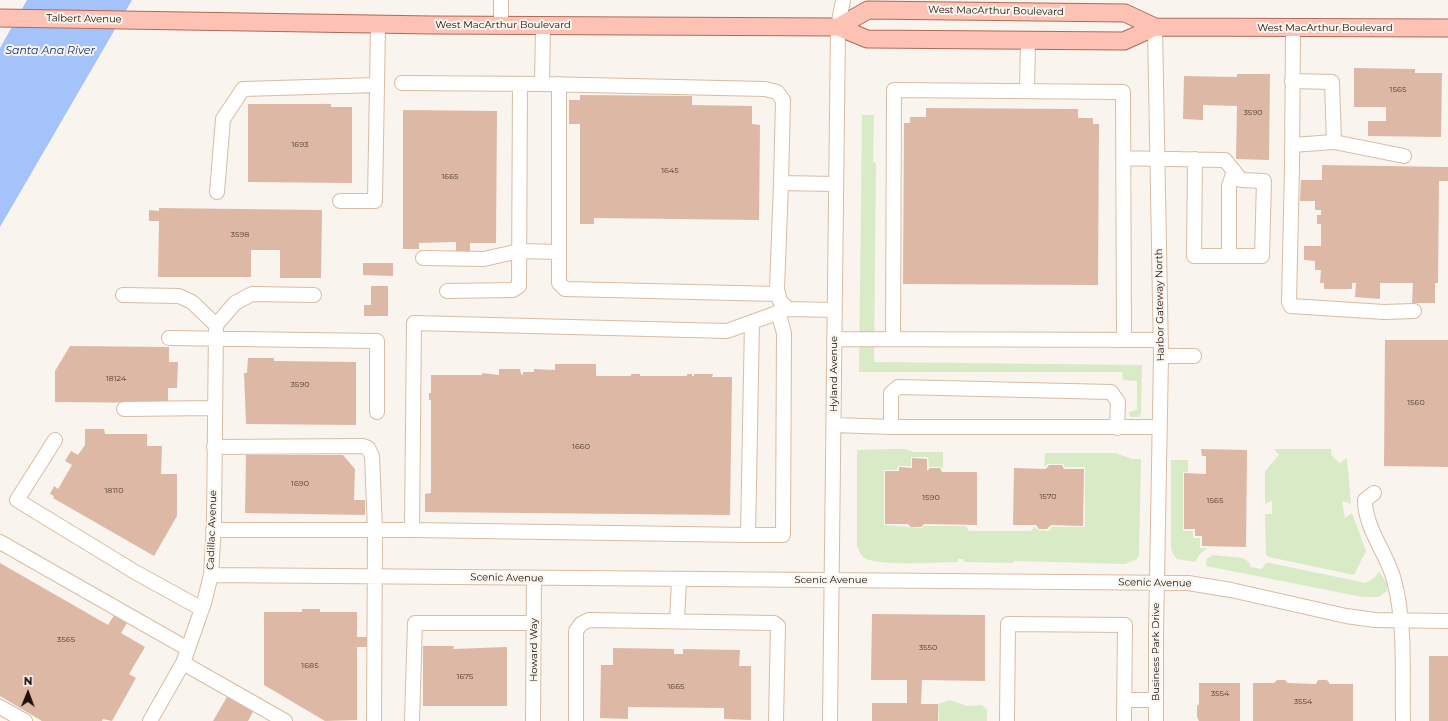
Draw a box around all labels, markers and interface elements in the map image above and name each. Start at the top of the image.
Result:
street label: West MacArthur Boulevard [928,4,1064,18]
street label: Talbert Avenue [46,12,122,26]
street label: West MacArthur Boulevard [435,19,571,31]
street label: West MacArthur Boulevard [1257,22,1393,34]
water label: Santa Ana River [5,44,95,58]
house number: 1565 [1390,85,1406,95]
house number: 3590 [1243,108,1263,118]
house number: 1693 [291,140,309,150]
house number: 1645 [661,166,679,176]
house number: 1665 [441,172,459,182]
house number: 3598 [231,230,249,240]
street label: Harbor Gateway North [1153,249,1167,361]
street label: Hyland Avenue [828,336,840,412]
house number: 18124 [106,374,126,384]
house number: 3590 [290,380,310,390]
house number: 1560 [1407,398,1425,408]
house number: 1660 [572,442,590,452]
house number: 1690 [291,479,309,489]
house number: 18110 [104,486,124,496]
street label: Cadillac Avenue [205,490,219,570]
house number: 1570 [1039,492,1057,502]
house number: 1590 [922,493,940,503]
house number: 1565 [1207,496,1223,506]
street label: Scenic Avenue [470,571,544,585]
street label: Scenic Avenue [794,574,868,586]
street label: Scenic Avenue [1118,576,1192,590]
street label: Business Park Drive [1150,603,1162,701]
street label: Howard Way [528,618,540,682]
house number: 3565 [57,635,75,645]
house number: 3550 [919,643,937,653]
house number: 1685 [301,661,319,671]
house number: 1675 [457,672,473,682]
north arrow [8,673,48,713]
text: N [24,674,33,688]
house number: 1665 [667,682,685,692]
house number: 3554 [1211,689,1229,699]
house number: 3554 [1294,697,1312,707]

